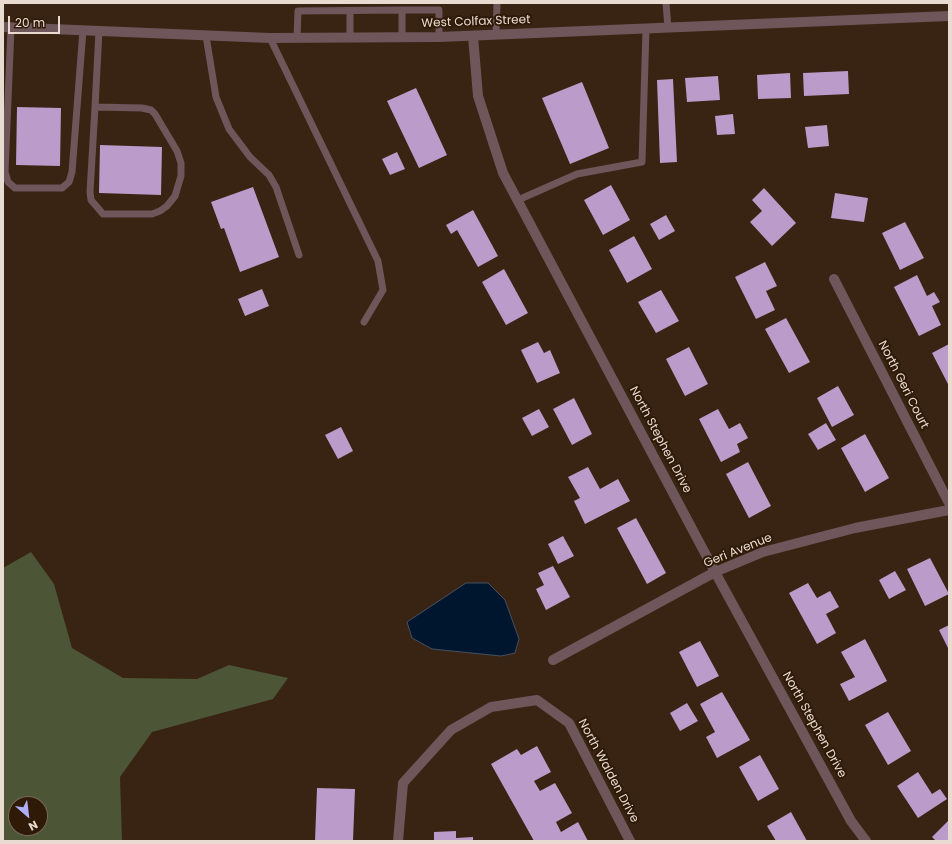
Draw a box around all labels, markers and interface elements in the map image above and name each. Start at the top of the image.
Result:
scale bar [10,8,62,34]
street label: West Colfax Street [421,13,531,31]
text: 20 m [15,14,45,31]
street label: North Geri Court [875,339,931,431]
street label: North Stephen Drive [626,384,694,496]
street label: Geri Avenue [702,531,774,571]
street label: North Stephen Drive [779,670,849,780]
street label: North Walden Drive [575,717,641,825]
north arrow [8,796,48,836]
text: N [26,817,41,835]

